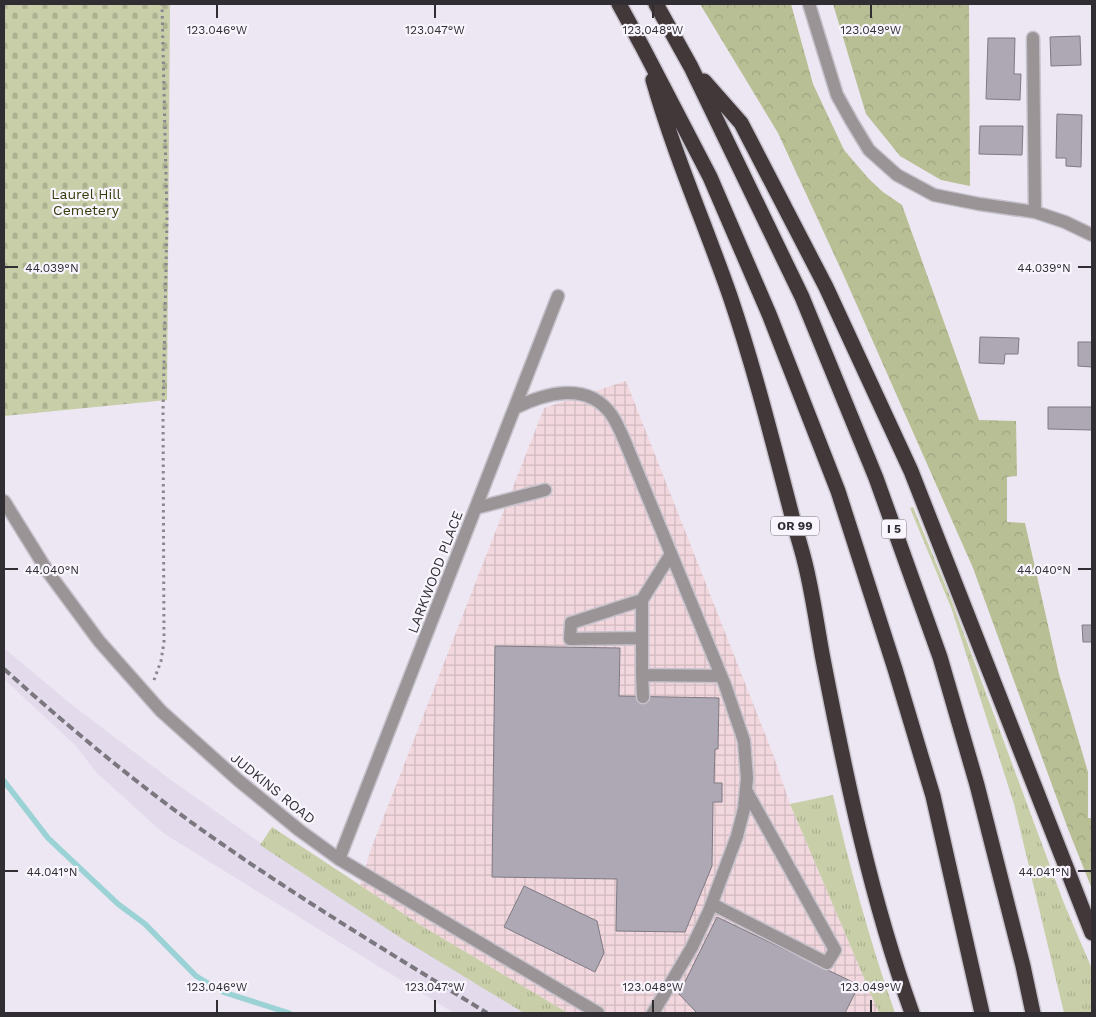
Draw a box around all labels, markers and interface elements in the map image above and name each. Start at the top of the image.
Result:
text: 123.046°W [187,23,248,37]
text: 123.047°W [405,23,465,37]
text: 123.048°W [623,23,684,37]
text: 123.049°W [841,23,902,37]
park label: Laurel Hill Cemetery [51,186,122,218]
text: 44.039°N [25,261,79,275]
text: 44.039°N [1017,261,1071,275]
street label: LARKWOOD PLACE [404,509,466,635]
road number: OR 99 [771,516,819,536]
road number: I 5 [882,520,906,538]
text: 44.040°N [25,563,79,577]
text: 44.040°N [1017,563,1071,577]
street label: JUDKINS ROAD [228,749,318,827]
text: 44.041°N [26,865,78,879]
text: 44.041°N [1018,865,1070,879]
text: 123.046°W [187,980,248,994]
text: 123.047°W [405,980,465,994]
text: 123.048°W [623,980,684,994]
text: 123.049°W [841,980,902,994]

